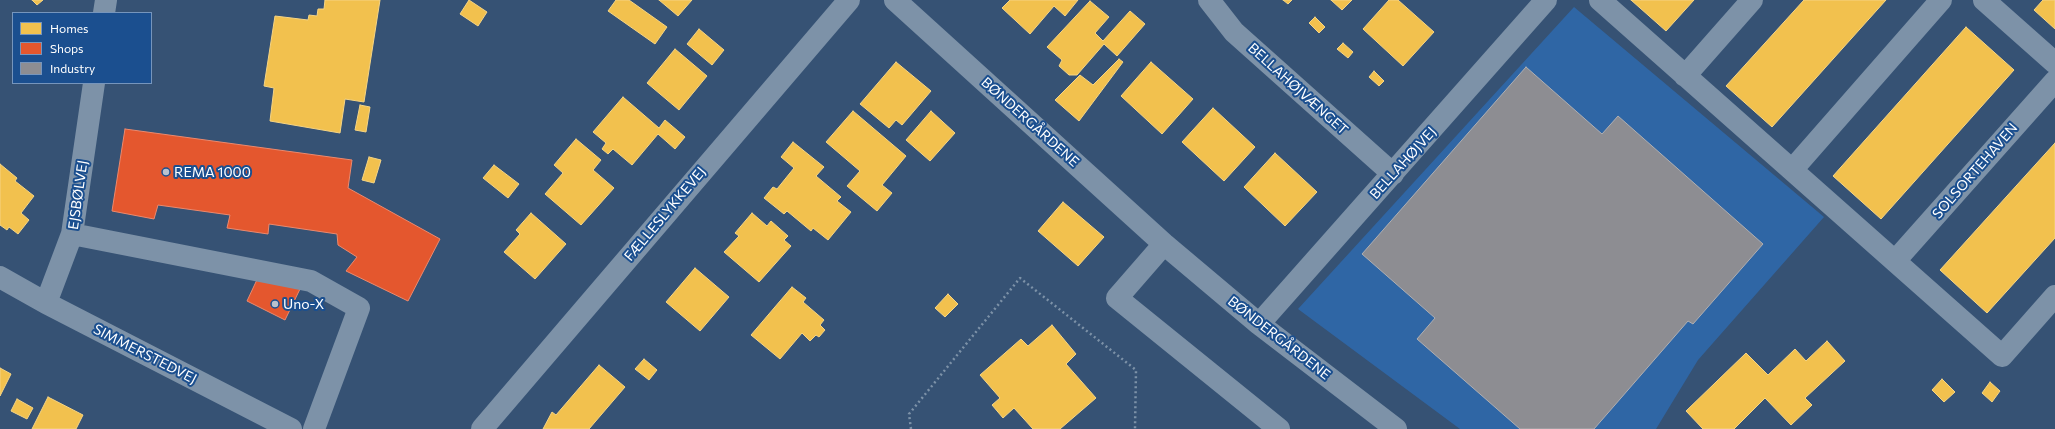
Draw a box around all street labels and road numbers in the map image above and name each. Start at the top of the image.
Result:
street label: BELLAHØJVÆNGET [1244,40,1352,138]
street label: BØNDERGÅRDENE [978,74,1082,170]
street label: SOLSORTEHAVEN [1929,120,2021,222]
street label: BELLAHØJVEJ [1366,124,1440,202]
street label: EJSBØLVEJ [65,159,91,231]
street label: FÆLLESLYKKEVEJ [621,164,709,264]
street label: BØNDERGÅRDENE [1224,293,1334,383]
street label: SIMMERSTEDVEJ [90,321,200,387]

